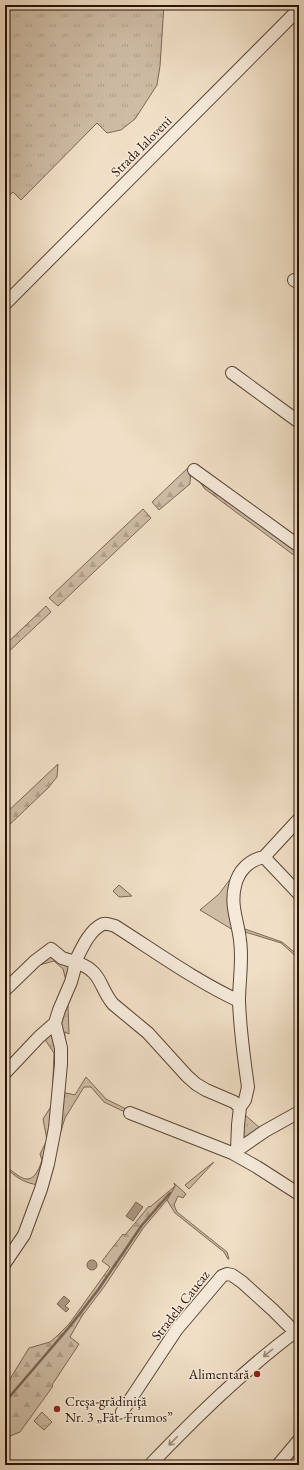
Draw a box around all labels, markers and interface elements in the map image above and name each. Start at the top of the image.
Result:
street label: Strada Ialoveni [107,111,176,180]
street label: Stradela Caucaz [147,1266,214,1344]
one-way arrow [263,1349,274,1357]
place label: Alimentară [188,1365,249,1383]
marker: Alimentară [252,1369,262,1379]
place label: Creşa-grădiniţă Nr. 3 „Făt- Frumos” [65,1392,173,1426]
marker: Creşa-grădiniţă Nr. 3 „Făt- Frumos” [52,1404,62,1414]
one-way arrow [168,1436,178,1446]

